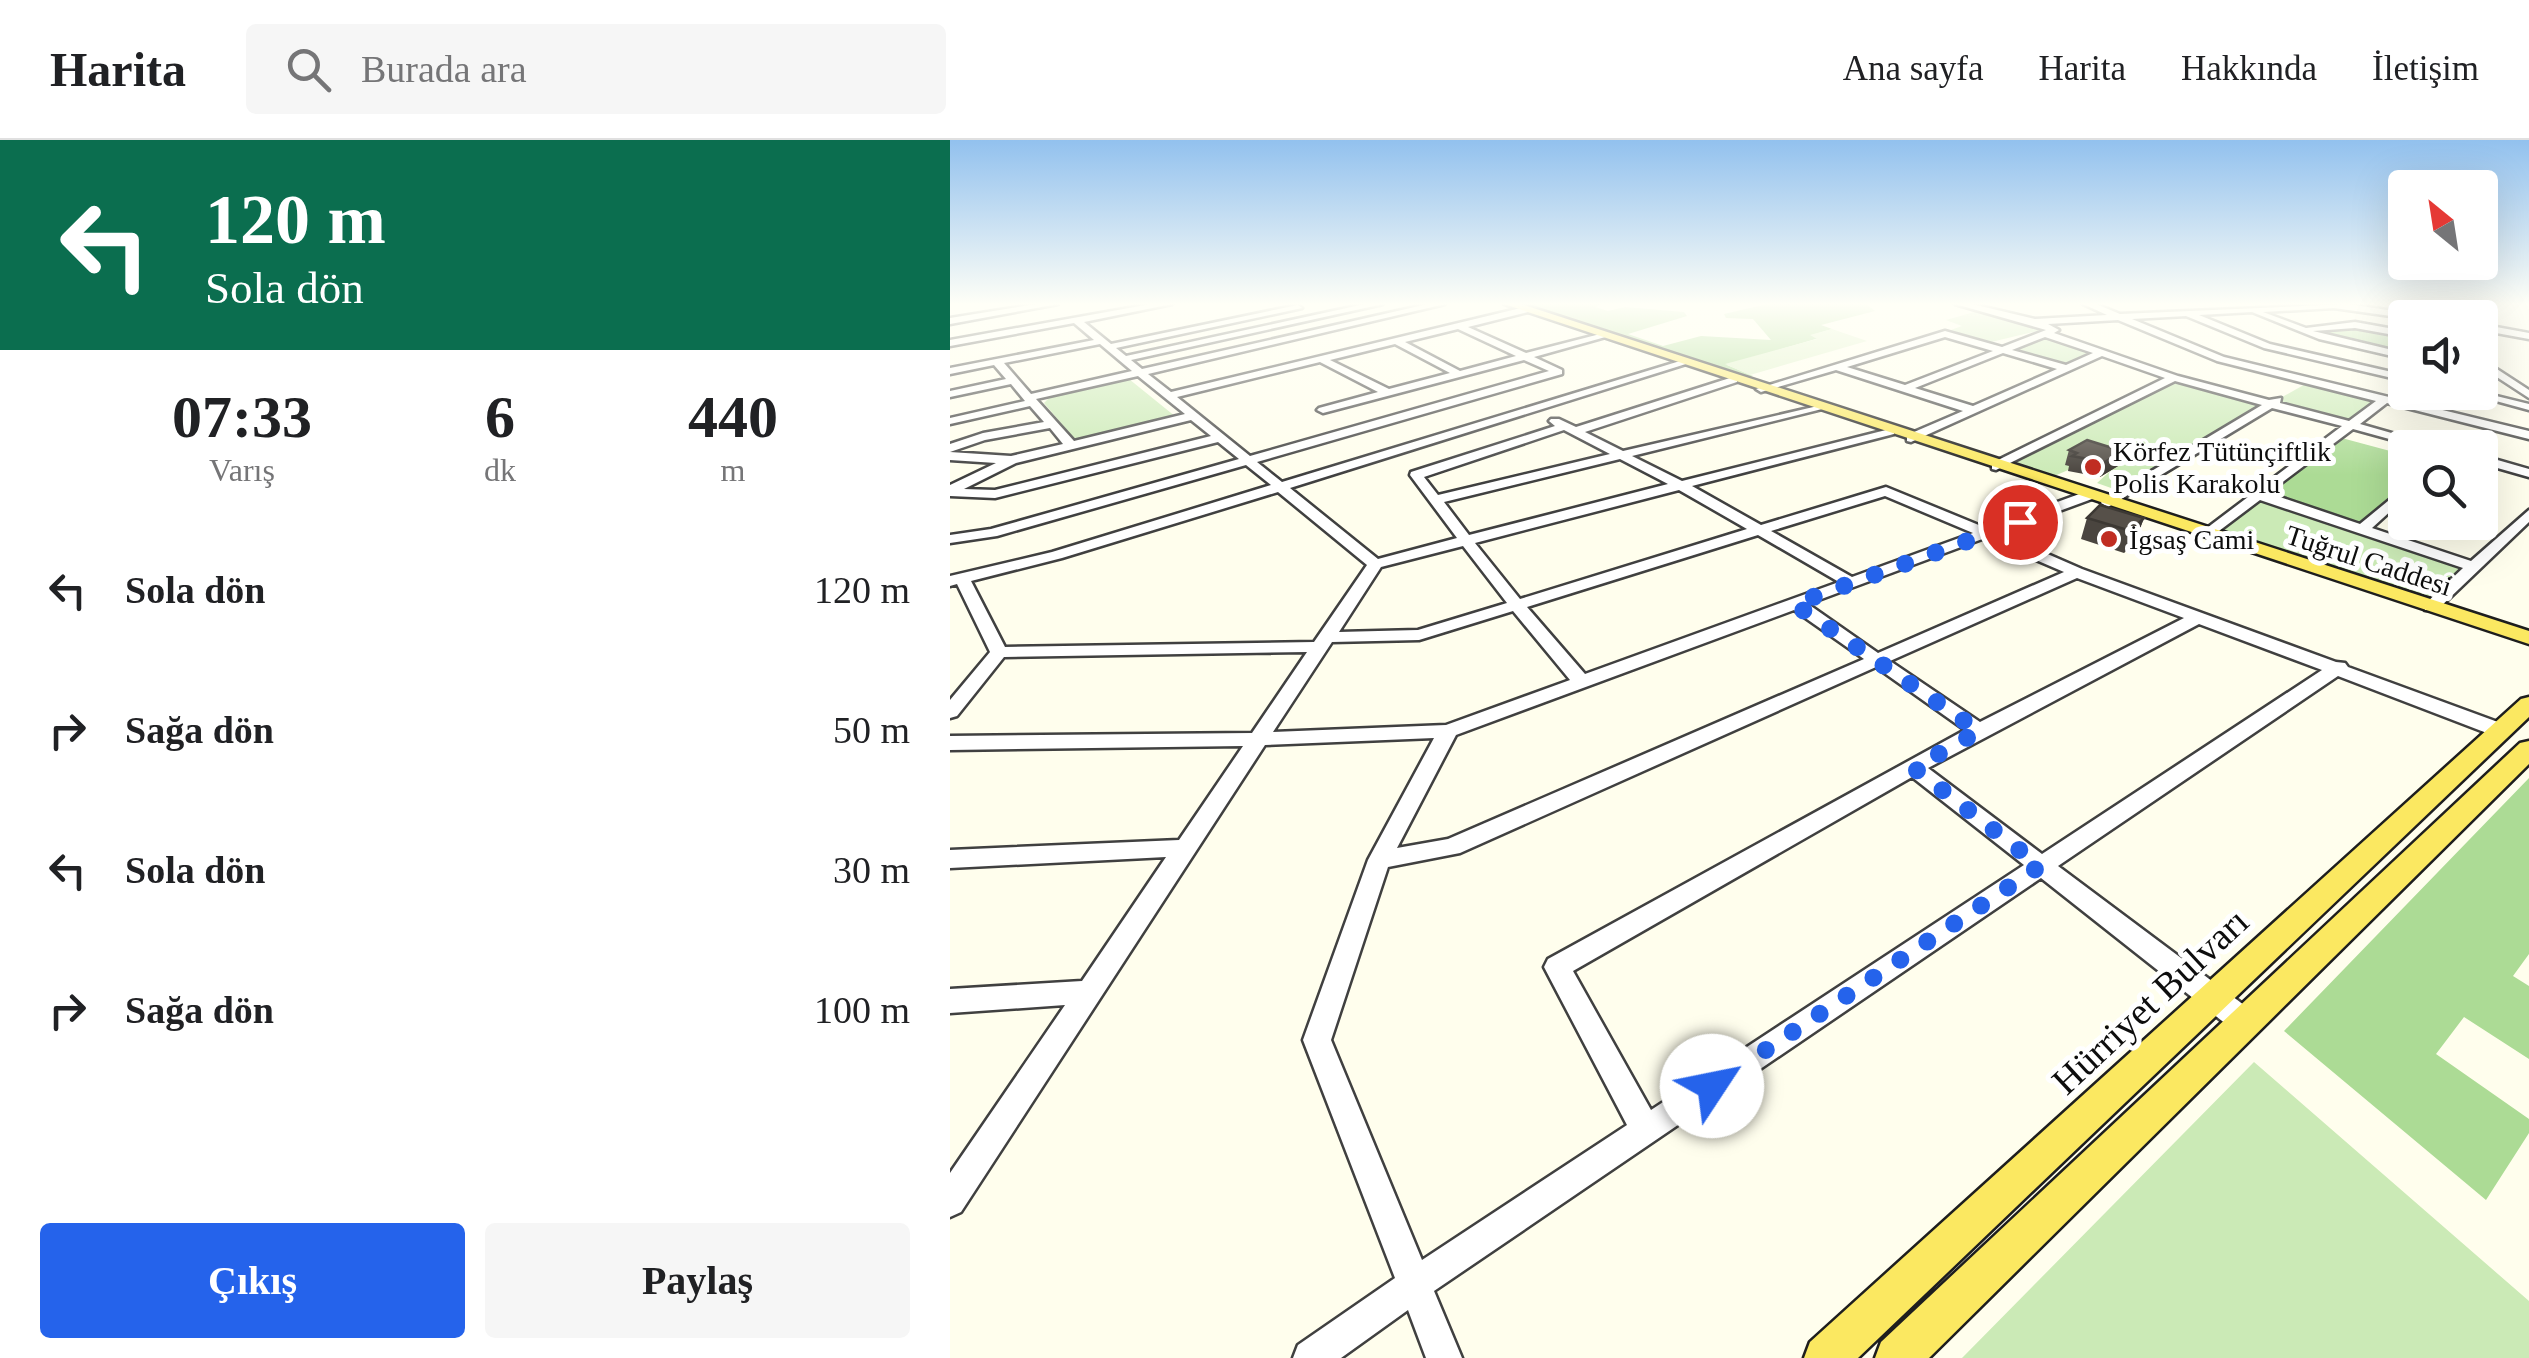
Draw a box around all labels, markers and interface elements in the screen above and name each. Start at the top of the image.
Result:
search box [246,24,946,114]
icon: search [281,42,336,97]
text: Harita [50,43,186,96]
text: Burada ara [361,48,527,90]
text: Ana sayfa [1843,49,1984,88]
text: Harita [2039,49,2126,88]
text: Hakkında [2181,49,2317,88]
text: İletişim [2372,49,2479,88]
north arrow [2388,170,2498,280]
map controls [2388,170,2498,540]
icon: left [40,180,170,310]
text: 120 m [205,181,386,258]
text: Sola dön [205,263,364,313]
button: sound [2388,300,2498,410]
text: 07:33 [172,384,312,450]
text: 6 [485,384,515,450]
text: 440 [688,384,778,450]
button: search [2388,430,2498,540]
place label: Körfez Tütünçiftlik Polis Karakolu [2113,436,2331,499]
text: Varış [209,452,275,488]
text: dk [484,452,516,488]
text: m [721,452,745,488]
marker: Körfez Tütünçiftlik Polis Karakolu [2082,456,2104,478]
pin [1978,480,2063,565]
icon: arrive [1993,495,2048,550]
street label: Tuğrul Caddesi [2282,519,2456,602]
place label: İgsaş Cami [2129,524,2254,555]
marker: İgsaş Cami [2098,528,2120,550]
icon: left [40,563,95,618]
text: Sola dön [125,569,265,611]
text: 120 m [814,569,910,611]
icon: right [40,703,95,758]
text: Sağa dön [125,709,274,751]
text: 50 m [833,709,910,751]
icon: left [40,843,95,898]
text: Sola dön [125,849,265,891]
text: 30 m [833,849,910,891]
street label: Hürriyet Bulvarı [2043,900,2257,1102]
icon: right [40,983,95,1038]
text: Sağa dön [125,989,274,1031]
text: 100 m [814,989,910,1031]
position arrow [1660,1034,1764,1138]
button: Çıkış [40,1223,465,1338]
button: Paylaş [485,1223,910,1338]

